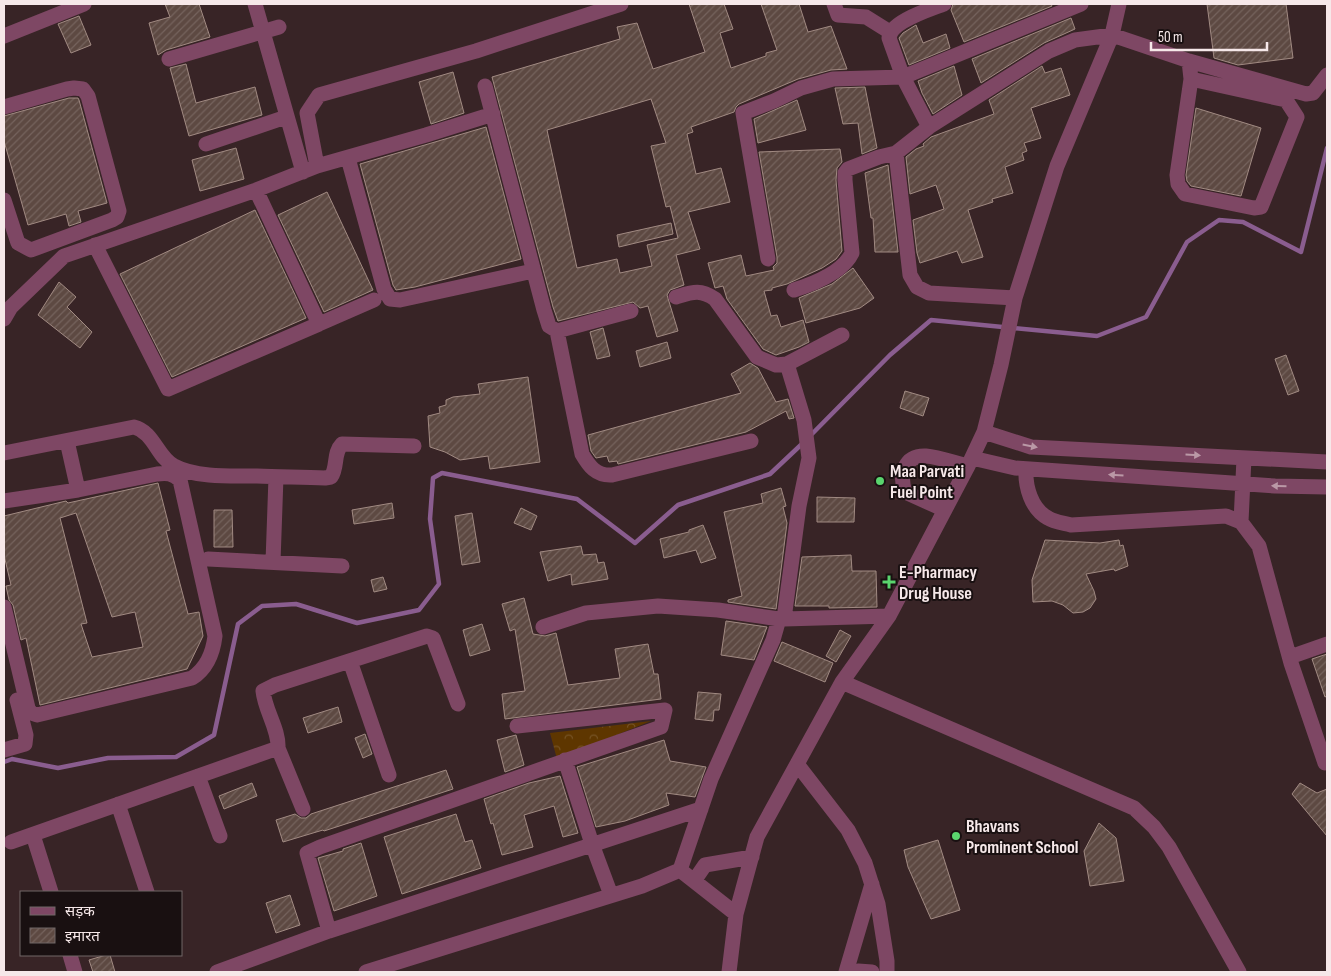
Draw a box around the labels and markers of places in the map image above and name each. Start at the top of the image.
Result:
place label: Maa Parvati Fuel Point [890,461,964,503]
marker: Maa Parvati Fuel Point [874,475,886,487]
place label: E-Pharmacy Drug House [899,562,978,604]
marker: E-Pharmacy Drug House [883,576,895,588]
place label: Bhavans Prominent School [966,816,1079,858]
marker: Bhavans Prominent School [950,830,962,842]

